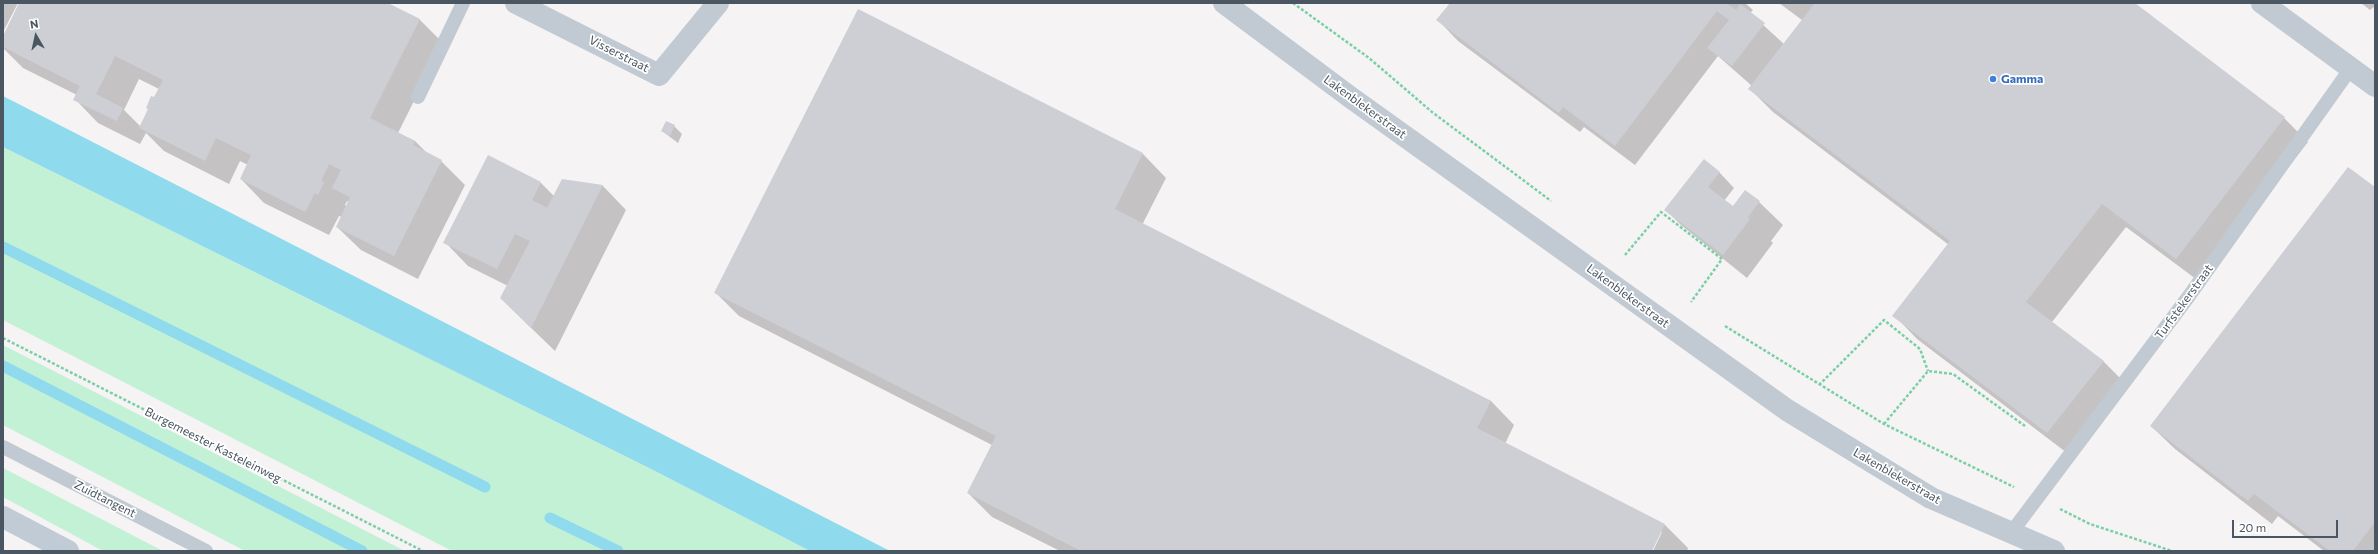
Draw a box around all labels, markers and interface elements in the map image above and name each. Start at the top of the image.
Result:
north arrow [16,16,56,56]
text: N [29,17,39,31]
street label: Visserstraat [586,33,652,75]
street label: Lakenblekerstraat [1321,72,1409,142]
place label: Gamma [2001,72,2043,86]
marker: Gamma [1988,74,1998,84]
street label: Lakenblekerstraat [1584,261,1672,331]
street label: Turfstekerstraat [2152,262,2216,342]
street label: Burgemeester Kasteleinweg [142,404,284,486]
street label: Lakenblekerstraat [1851,445,1943,507]
street label: Zuidtangent [72,477,138,521]
scale bar [2234,512,2340,538]
text: 20 m [2239,520,2266,534]

